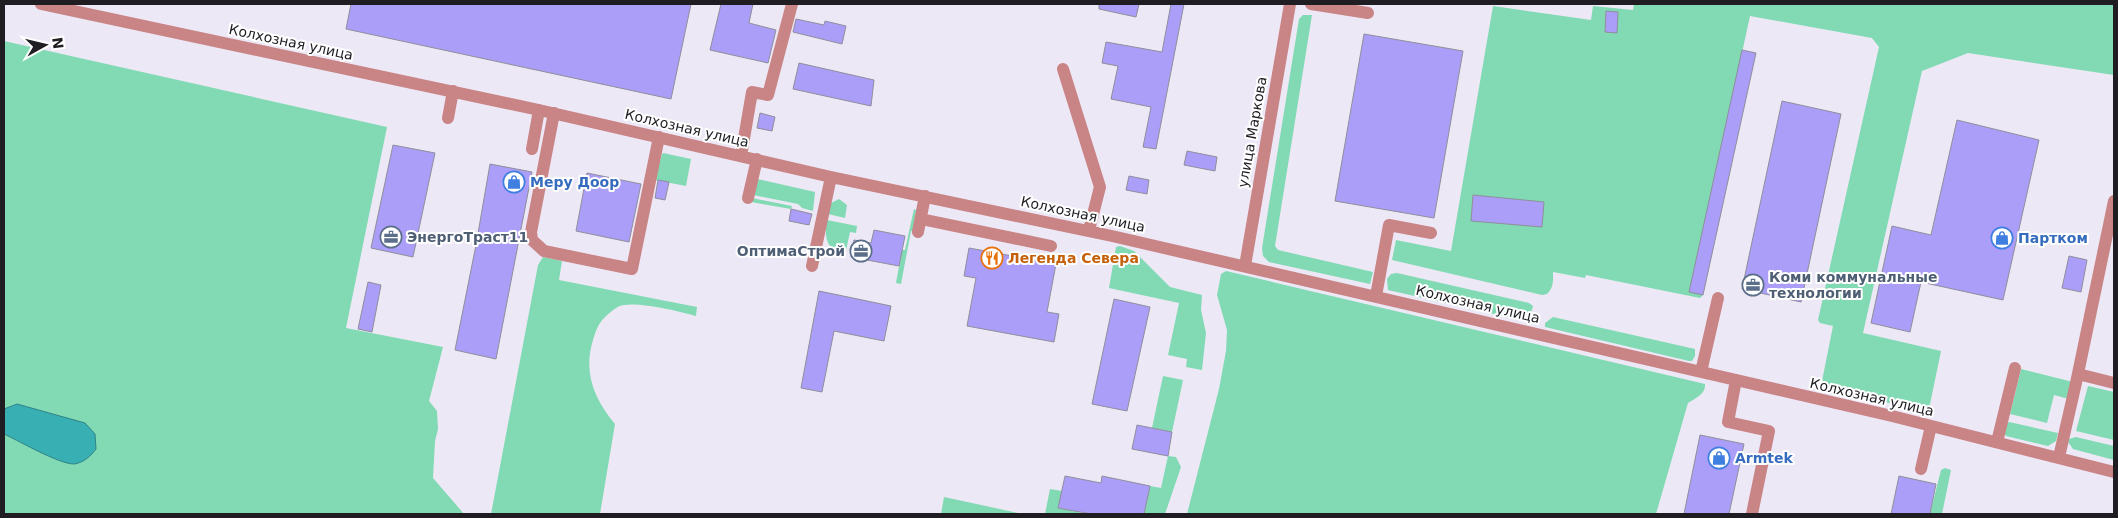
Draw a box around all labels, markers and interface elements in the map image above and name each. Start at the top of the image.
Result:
north arrow [20,20,70,70]
street label: Колхозная улица [227,21,355,63]
text: N [49,36,67,50]
street label: улица Маркова [1234,75,1270,189]
street label: Колхозная улица [623,106,751,150]
shop icon: Меру Доор [502,170,526,194]
place label: Меру Доор [530,174,619,190]
street label: Колхозная улица [1019,193,1147,235]
office icon: ЭнергоТраст11 [379,225,403,249]
shop icon: Партком [1990,226,2014,250]
place label: ЭнергоТраст11 [407,229,528,245]
place label: Партком [2018,230,2088,246]
office icon: ОптимаСтрой [849,239,873,263]
place label: ОптимаСтрой [737,243,845,259]
restaurant icon: Легенда Севера [980,246,1004,270]
place label: Легенда Севера [1008,250,1139,266]
place label: Коми коммунальные технологии [1769,269,1937,301]
office icon: Коми коммунальные технологии [1741,273,1765,297]
street label: Колхозная улица [1414,282,1542,326]
street label: Колхозная улица [1808,375,1936,419]
shop icon: Armtek [1707,446,1731,470]
place label: Armtek [1735,450,1794,466]

